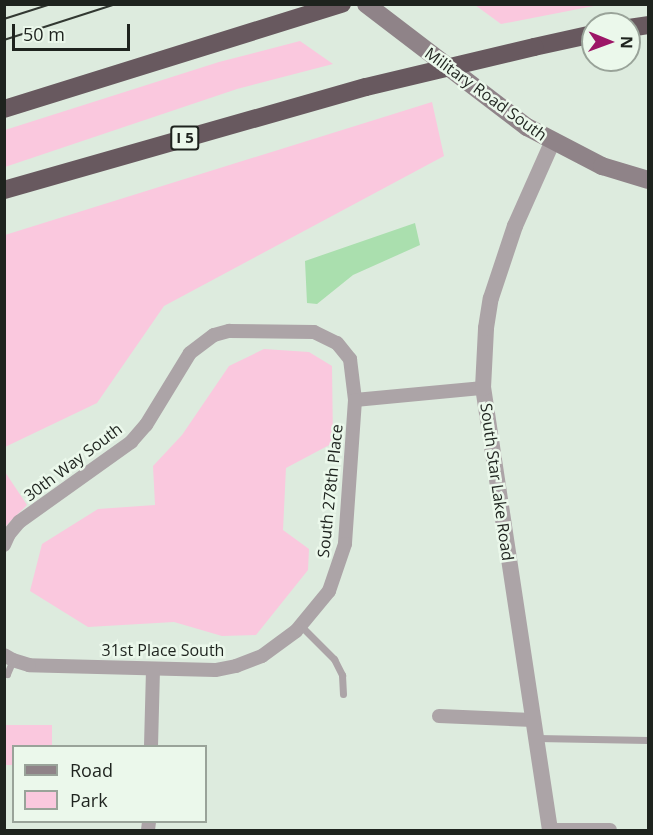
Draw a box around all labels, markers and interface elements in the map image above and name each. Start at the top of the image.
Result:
scale bar [15,12,134,50]
north arrow [581,12,641,72]
text: 50 m [23,22,65,46]
text: N [616,36,638,49]
street label: Military Road South [421,43,551,145]
road number: I 5 [170,126,200,150]
street label: South Star Lake Road [476,402,518,562]
street label: 30th Way South [20,419,126,505]
street label: South 278th Place [313,423,347,559]
street label: 31st Place South [102,640,224,660]
legend [12,745,207,823]
text: Road [70,758,113,782]
text: Park [70,788,108,812]

